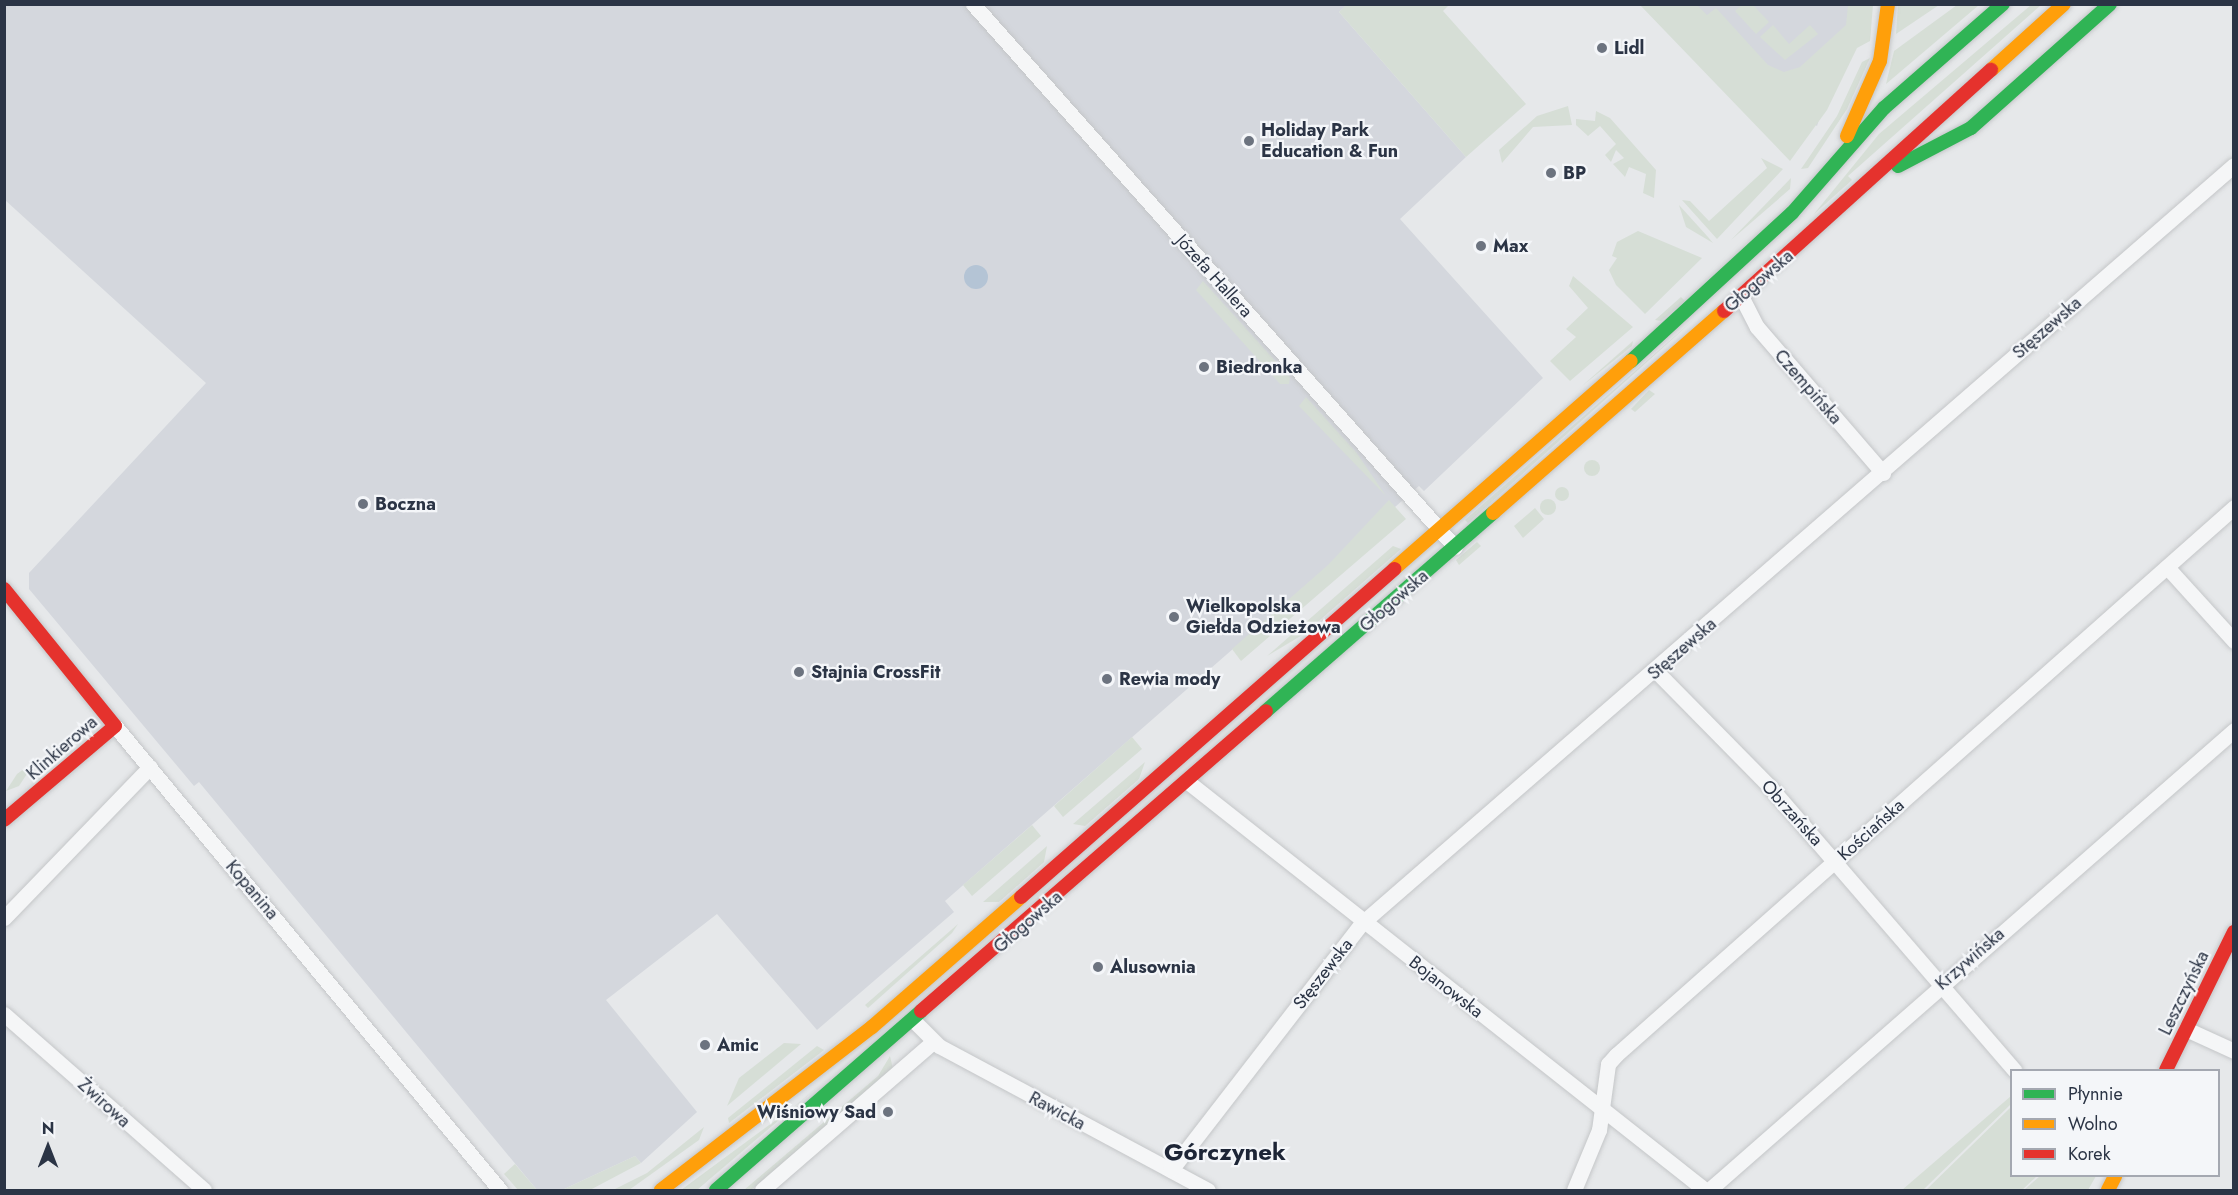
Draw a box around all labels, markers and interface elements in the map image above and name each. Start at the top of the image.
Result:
place label: Lidl [1614,37,1644,59]
marker: Lidl [1595,41,1609,55]
place label: Holiday Park Education & Fun [1261,120,1398,162]
marker: Holiday Park Education & Fun [1242,134,1256,148]
place label: BP [1563,162,1586,184]
marker: BP [1544,166,1558,180]
street label: Józefa Hallera [1171,230,1257,322]
place label: Max [1493,235,1528,257]
marker: Max [1474,239,1488,253]
street label: Głogowska [1720,245,1798,317]
street label: Stęszewska [2008,292,2086,364]
street label: Czempińska [1770,345,1846,429]
place label: Biedronka [1216,356,1303,378]
marker: Biedronka [1197,360,1211,374]
place label: Boczna [375,493,436,515]
marker: Boczna [356,497,370,511]
street label: Głogowska [1355,565,1433,637]
place label: Wielkopolska Giełda Odzieżowa [1186,596,1341,638]
marker: Wielkopolska Giełda Odzieżowa [1167,610,1181,624]
street label: Stęszewska [1643,613,1721,685]
place label: Stajnia CrossFit [811,661,940,683]
marker: Stajnia CrossFit [792,665,806,679]
place label: Rewia mody [1119,668,1220,690]
marker: Rewia mody [1100,672,1114,686]
street label: Klinkierowa [22,711,102,785]
street label: Obrzańska [1757,776,1827,850]
street label: Kościańska [1833,795,1909,865]
street label: Kopanina [221,856,283,924]
street label: Głogowska [989,886,1067,958]
street label: Krzywińska [1931,923,2009,995]
street label: Stęszewska [1289,934,1357,1014]
street label: Leszczyńska [2154,947,2214,1039]
street label: Bojanowska [1405,951,1487,1023]
place label: Alusownia [1110,956,1196,978]
marker: Alusownia [1091,960,1105,974]
place label: Amic [717,1034,759,1056]
marker: Amic [698,1038,712,1052]
legend [2010,1069,2220,1177]
street label: Żwirowa [73,1074,135,1132]
text: Płynnie [2068,1081,2123,1107]
street label: Rawicka [1025,1087,1089,1135]
place label: Wiśniowy Sad [757,1101,876,1123]
marker: Wiśniowy Sad [881,1105,895,1119]
text: Wolno [2068,1111,2118,1137]
north arrow [18,1117,78,1177]
text: N [42,1117,54,1140]
district label: Górczynek [1164,1138,1286,1166]
text: Korek [2068,1141,2111,1167]

